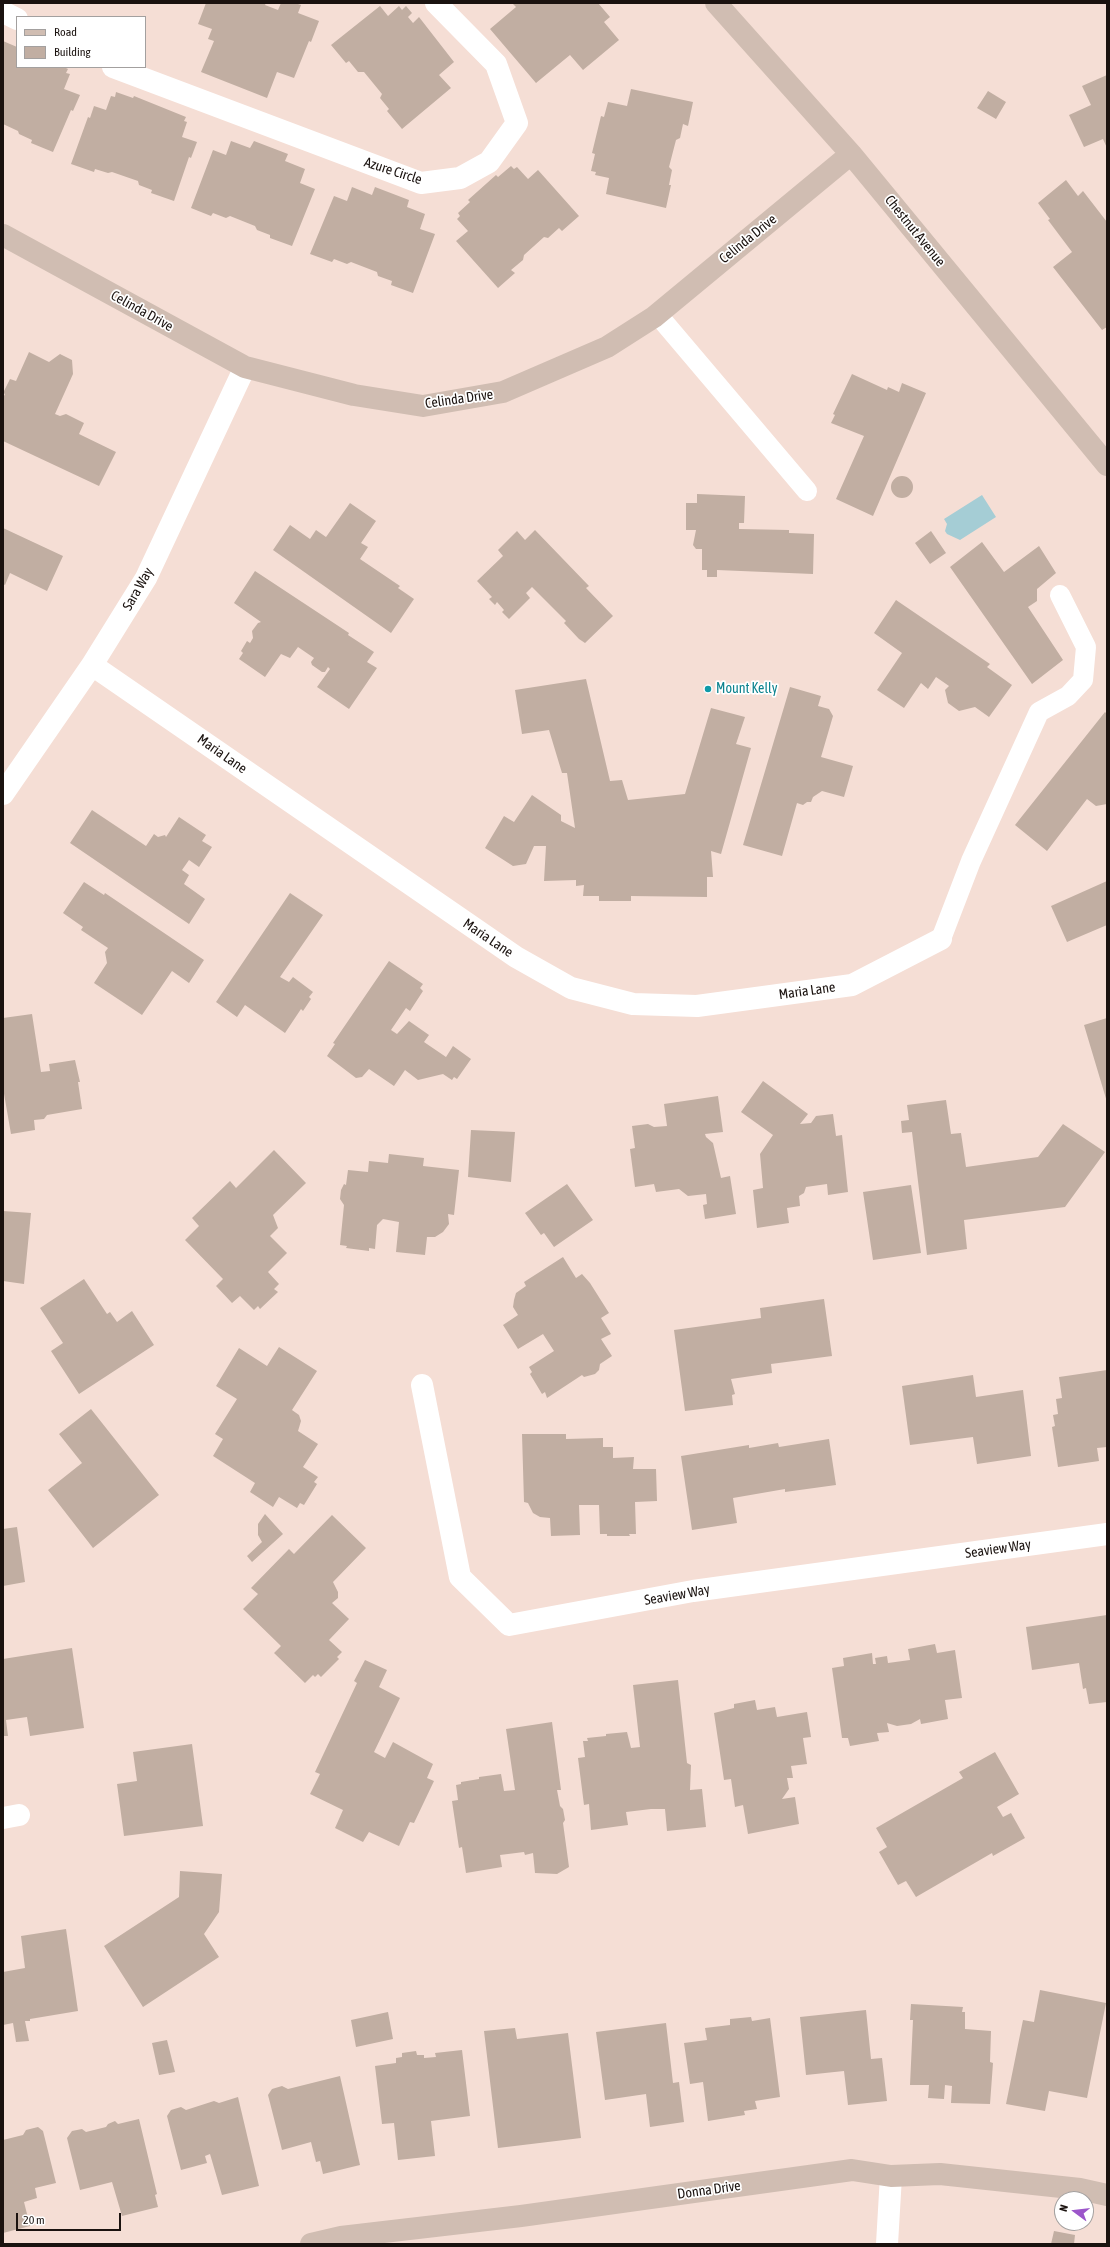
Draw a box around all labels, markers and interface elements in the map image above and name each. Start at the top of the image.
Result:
legend [16,16,146,68]
text: Road [54,25,77,39]
text: Building [54,45,91,59]
street label: Azure Circle [362,154,424,188]
street label: Chestnut Avenue [881,192,949,270]
street label: Celinda Drive [716,211,780,267]
street label: Celinda Drive [108,287,176,335]
street label: Celinda Drive [424,386,494,412]
street label: Sara Way [119,565,157,613]
place label: Mount Kelly [716,681,777,697]
marker: Mount Kelly [703,684,713,694]
street label: Maria Lane [194,731,250,777]
street label: Maria Lane [460,915,516,961]
street label: Maria Lane [778,979,836,1003]
street label: Seaview Way [964,1536,1032,1562]
street label: Seaview Way [643,1581,711,1609]
street label: Donna Drive [676,2177,742,2203]
north arrow [1054,2191,1094,2231]
text: N [1057,2203,1070,2213]
scale bar [18,2205,123,2231]
text: 20 m [23,2213,45,2227]

